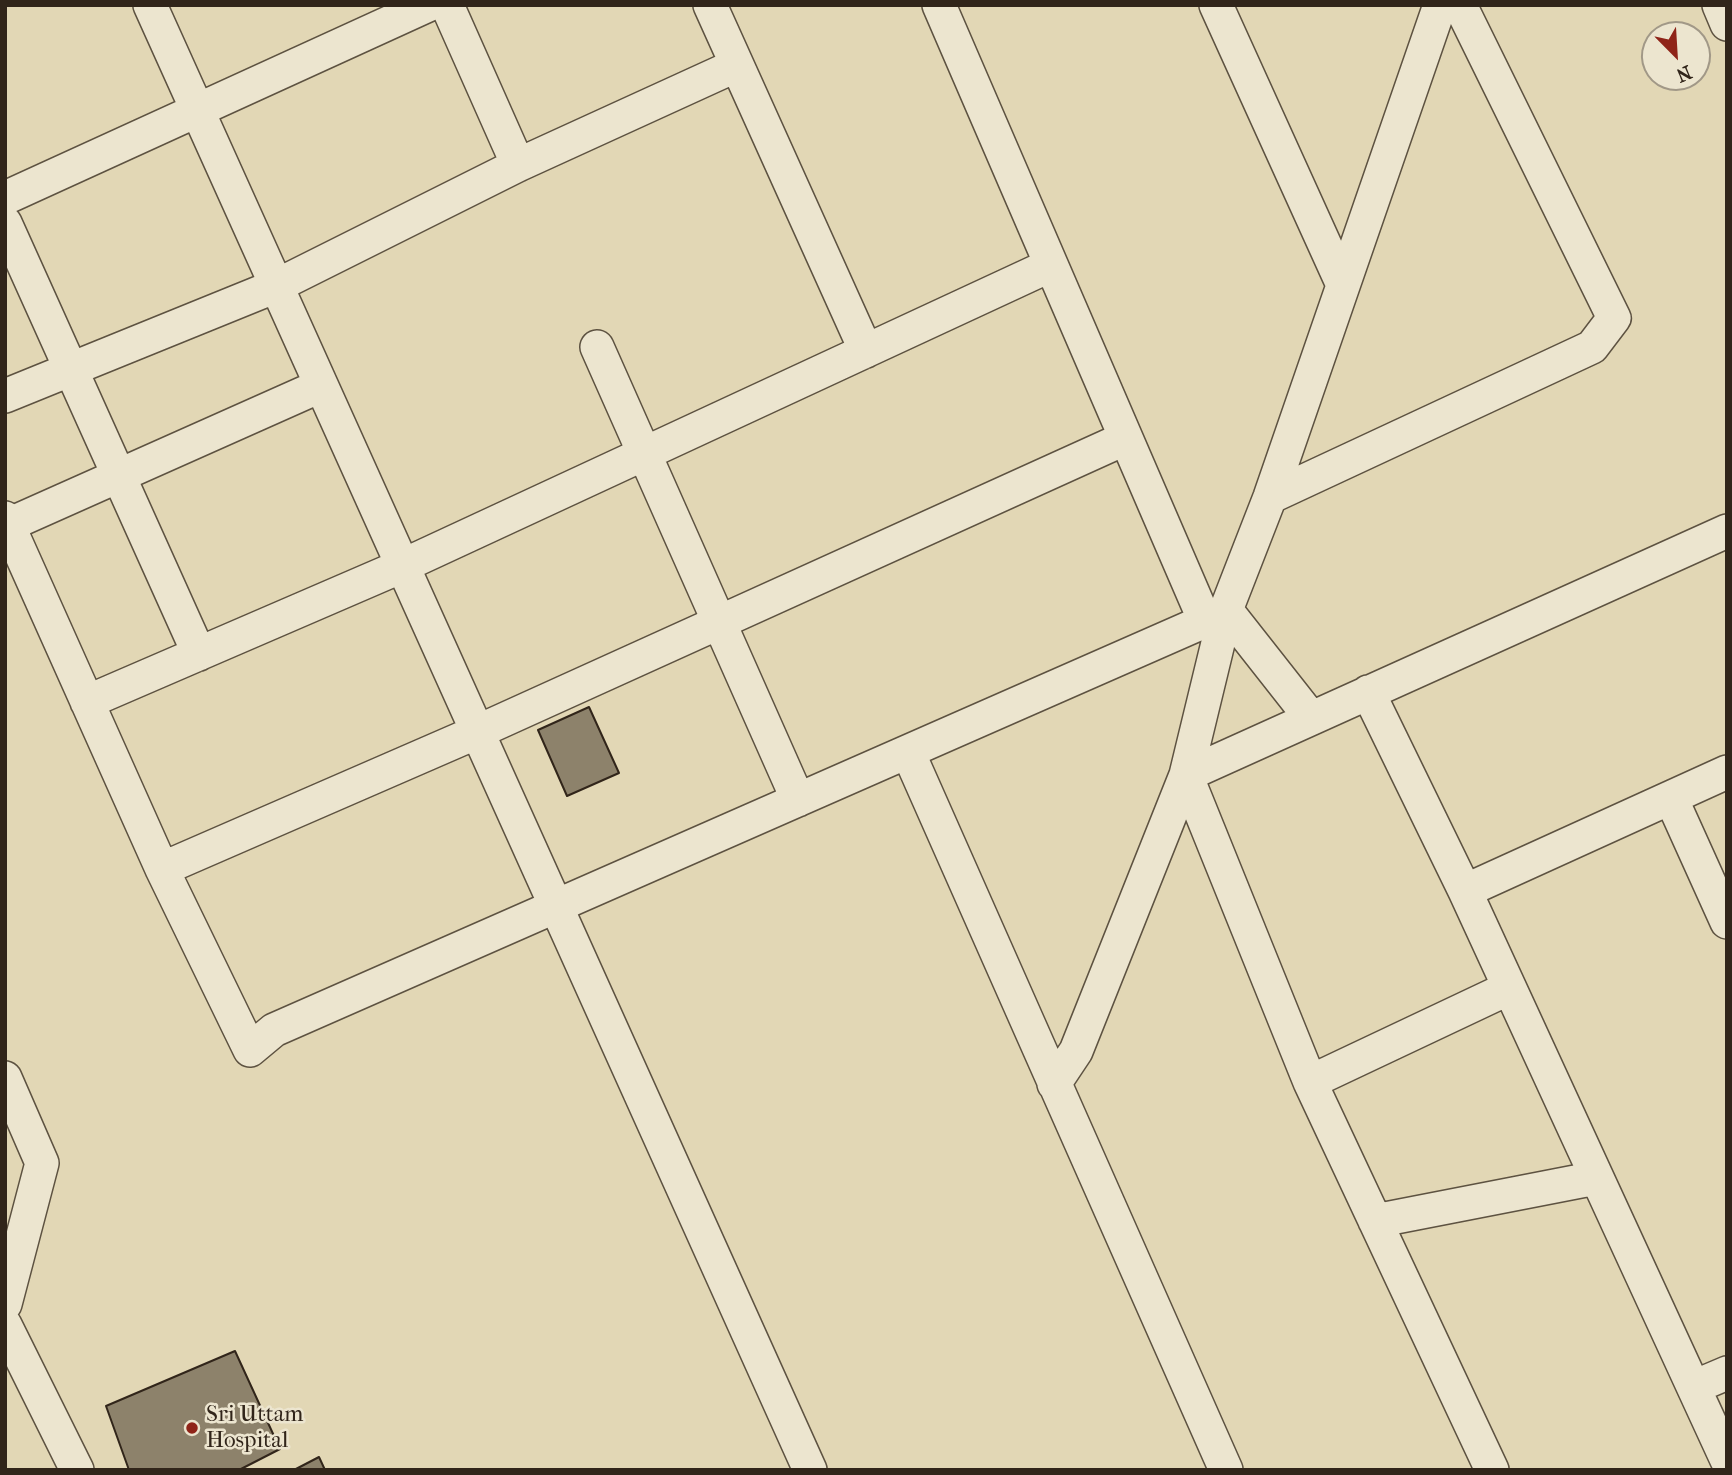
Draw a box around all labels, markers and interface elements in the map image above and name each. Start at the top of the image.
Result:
north arrow [1641,21,1711,91]
text: N [1673,60,1695,86]
place label: Sri Uttam Hospital [206,1401,303,1455]
marker: Sri Uttam Hospital [184,1420,200,1436]

